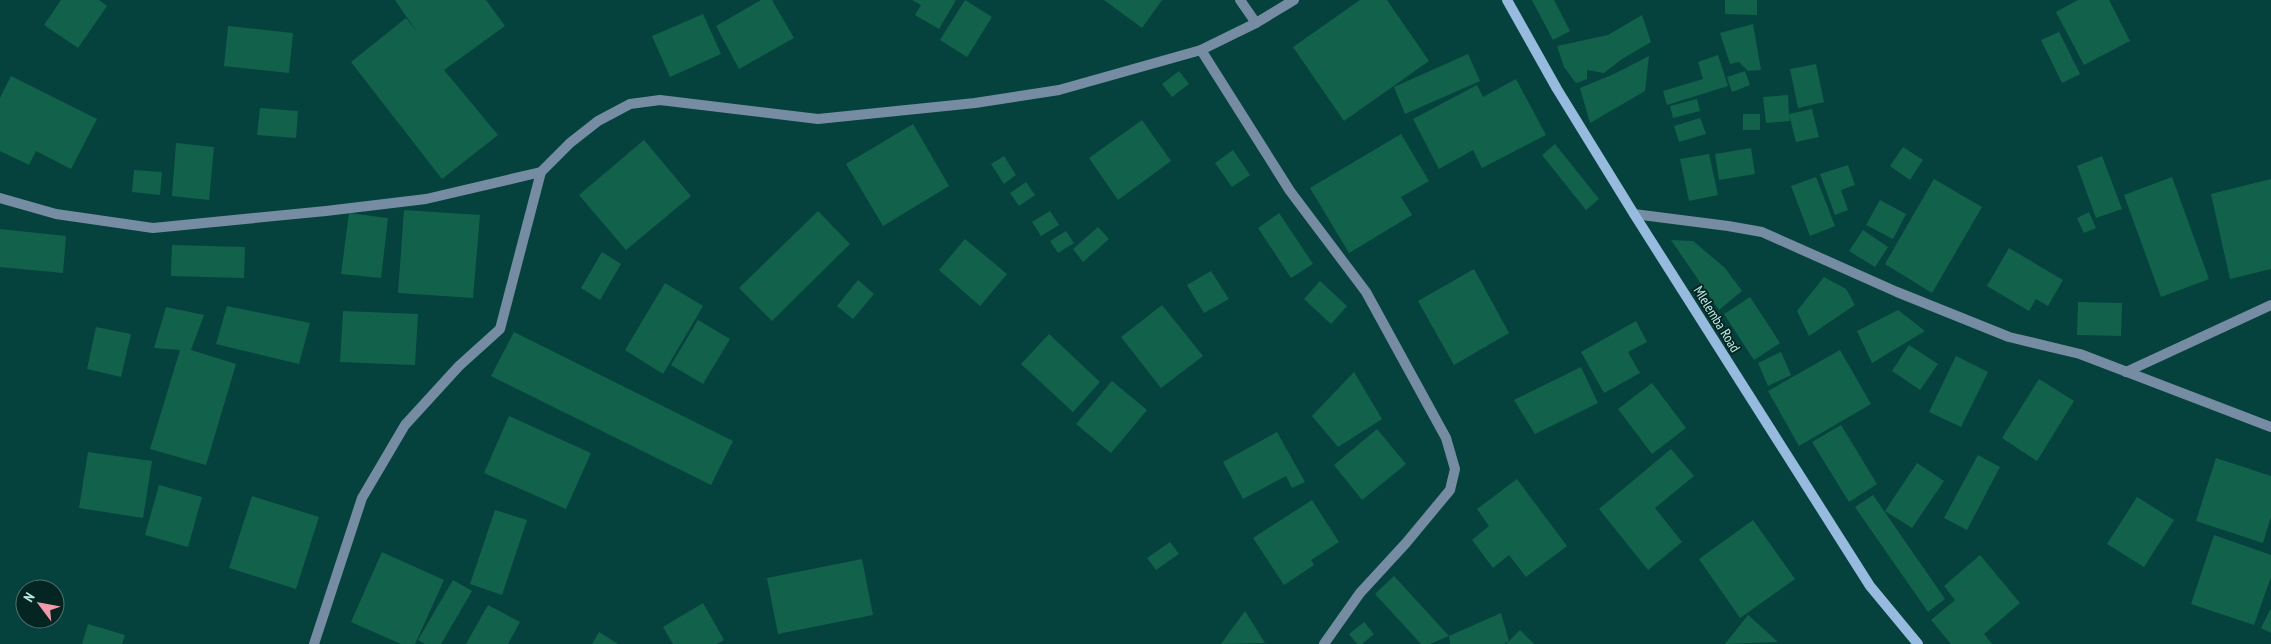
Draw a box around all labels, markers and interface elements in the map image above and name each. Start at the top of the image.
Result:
street label: Mlelemba Road [1690,283,1744,355]
north arrow [15,579,65,629]
text: N [19,589,39,605]

